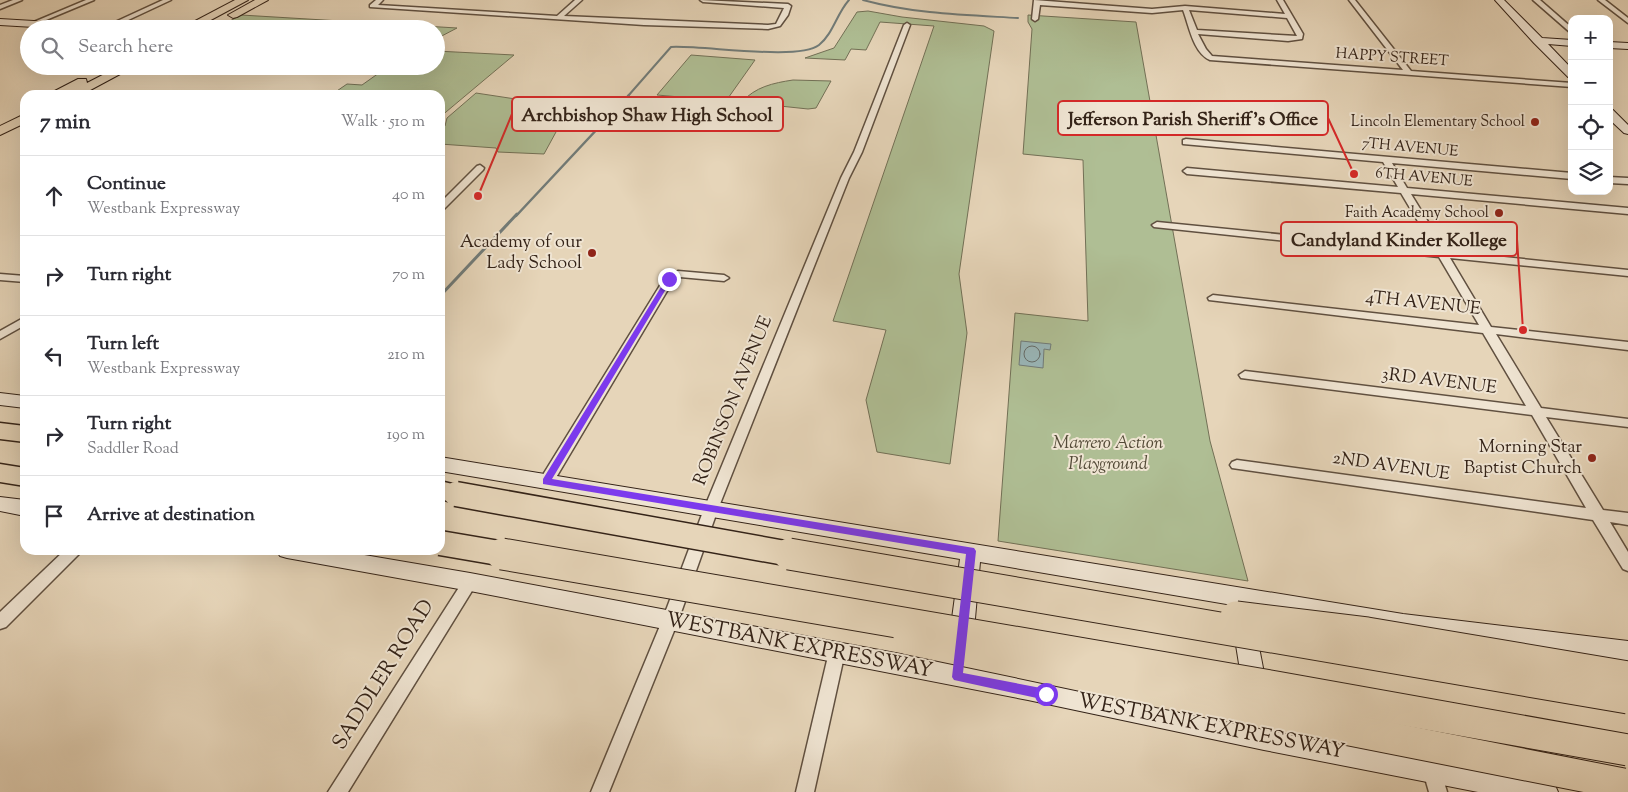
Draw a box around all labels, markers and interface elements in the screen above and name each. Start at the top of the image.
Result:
map controls [1568,15,1613,195]
button: + [1568,15,1613,60]
search box [20,20,445,75]
icon: search [38,34,66,62]
text: Search here [78,34,173,61]
street label: HAPPY STREET [1335,44,1450,72]
button: − [1568,60,1613,105]
callout: Archbishop Shaw High School [512,97,783,131]
callout: Jefferson Parish Sheriff's Office [1058,101,1328,135]
text: Archbishop Shaw High School [521,103,773,130]
button: locate [1568,105,1613,150]
text: Jefferson Parish Sheriff's Office [1066,107,1318,134]
text: 7 min [40,108,91,138]
text: Walk · 510 m [341,111,425,134]
place label: Lincoln Elementary School [1351,112,1525,133]
marker: Lincoln Elementary School [1529,116,1541,128]
street label: 7TH AVENUE [1361,133,1459,163]
button: layers [1568,150,1613,195]
street label: 6TH AVENUE [1374,163,1474,193]
text: Continue [87,171,166,198]
icon: ahead [40,182,68,210]
text: 40 m [392,184,425,207]
text: Westbank Expressway [87,198,240,221]
place label: Faith Academy School [1345,203,1489,224]
marker: Faith Academy School [1493,207,1505,219]
callout: Candyland Kinder Kollege [1281,222,1517,256]
text: Candyland Kinder Kollege [1291,228,1507,255]
place label: Academy of our Lady School [460,230,582,277]
marker: Academy of our Lady School [586,247,598,259]
icon: right [40,262,68,290]
text: Turn right [87,262,171,289]
text: 70 m [392,264,425,287]
route end [658,268,681,291]
street label: 4TH AVENUE [1364,285,1482,323]
street label: ROBINSON AVENUE [688,312,780,490]
text: Turn left [87,331,159,358]
icon: left [40,342,68,370]
text: 210 m [387,344,425,367]
text: Westbank Expressway [87,358,240,381]
street label: 3RD AVENUE [1380,362,1498,402]
text: Turn right [87,411,171,438]
icon: right [40,422,68,450]
text: 190 m [387,424,425,447]
park label: Marrero Action Playground [1053,431,1164,478]
place label: Morning Star Baptist Church [1464,435,1582,482]
text: Saddler Road [87,438,179,461]
street label: 2ND AVENUE [1331,446,1451,488]
marker: Morning Star Baptist Church [1586,452,1598,464]
icon: arrive [40,502,68,530]
text: Arrive at destination [87,502,255,529]
street label: SADDLER ROAD [326,594,442,756]
street label: WESTBANK EXPRESSWAY [663,605,935,687]
route start [1035,683,1058,706]
street label: WESTBANK EXPRESSWAY [1075,686,1347,768]

